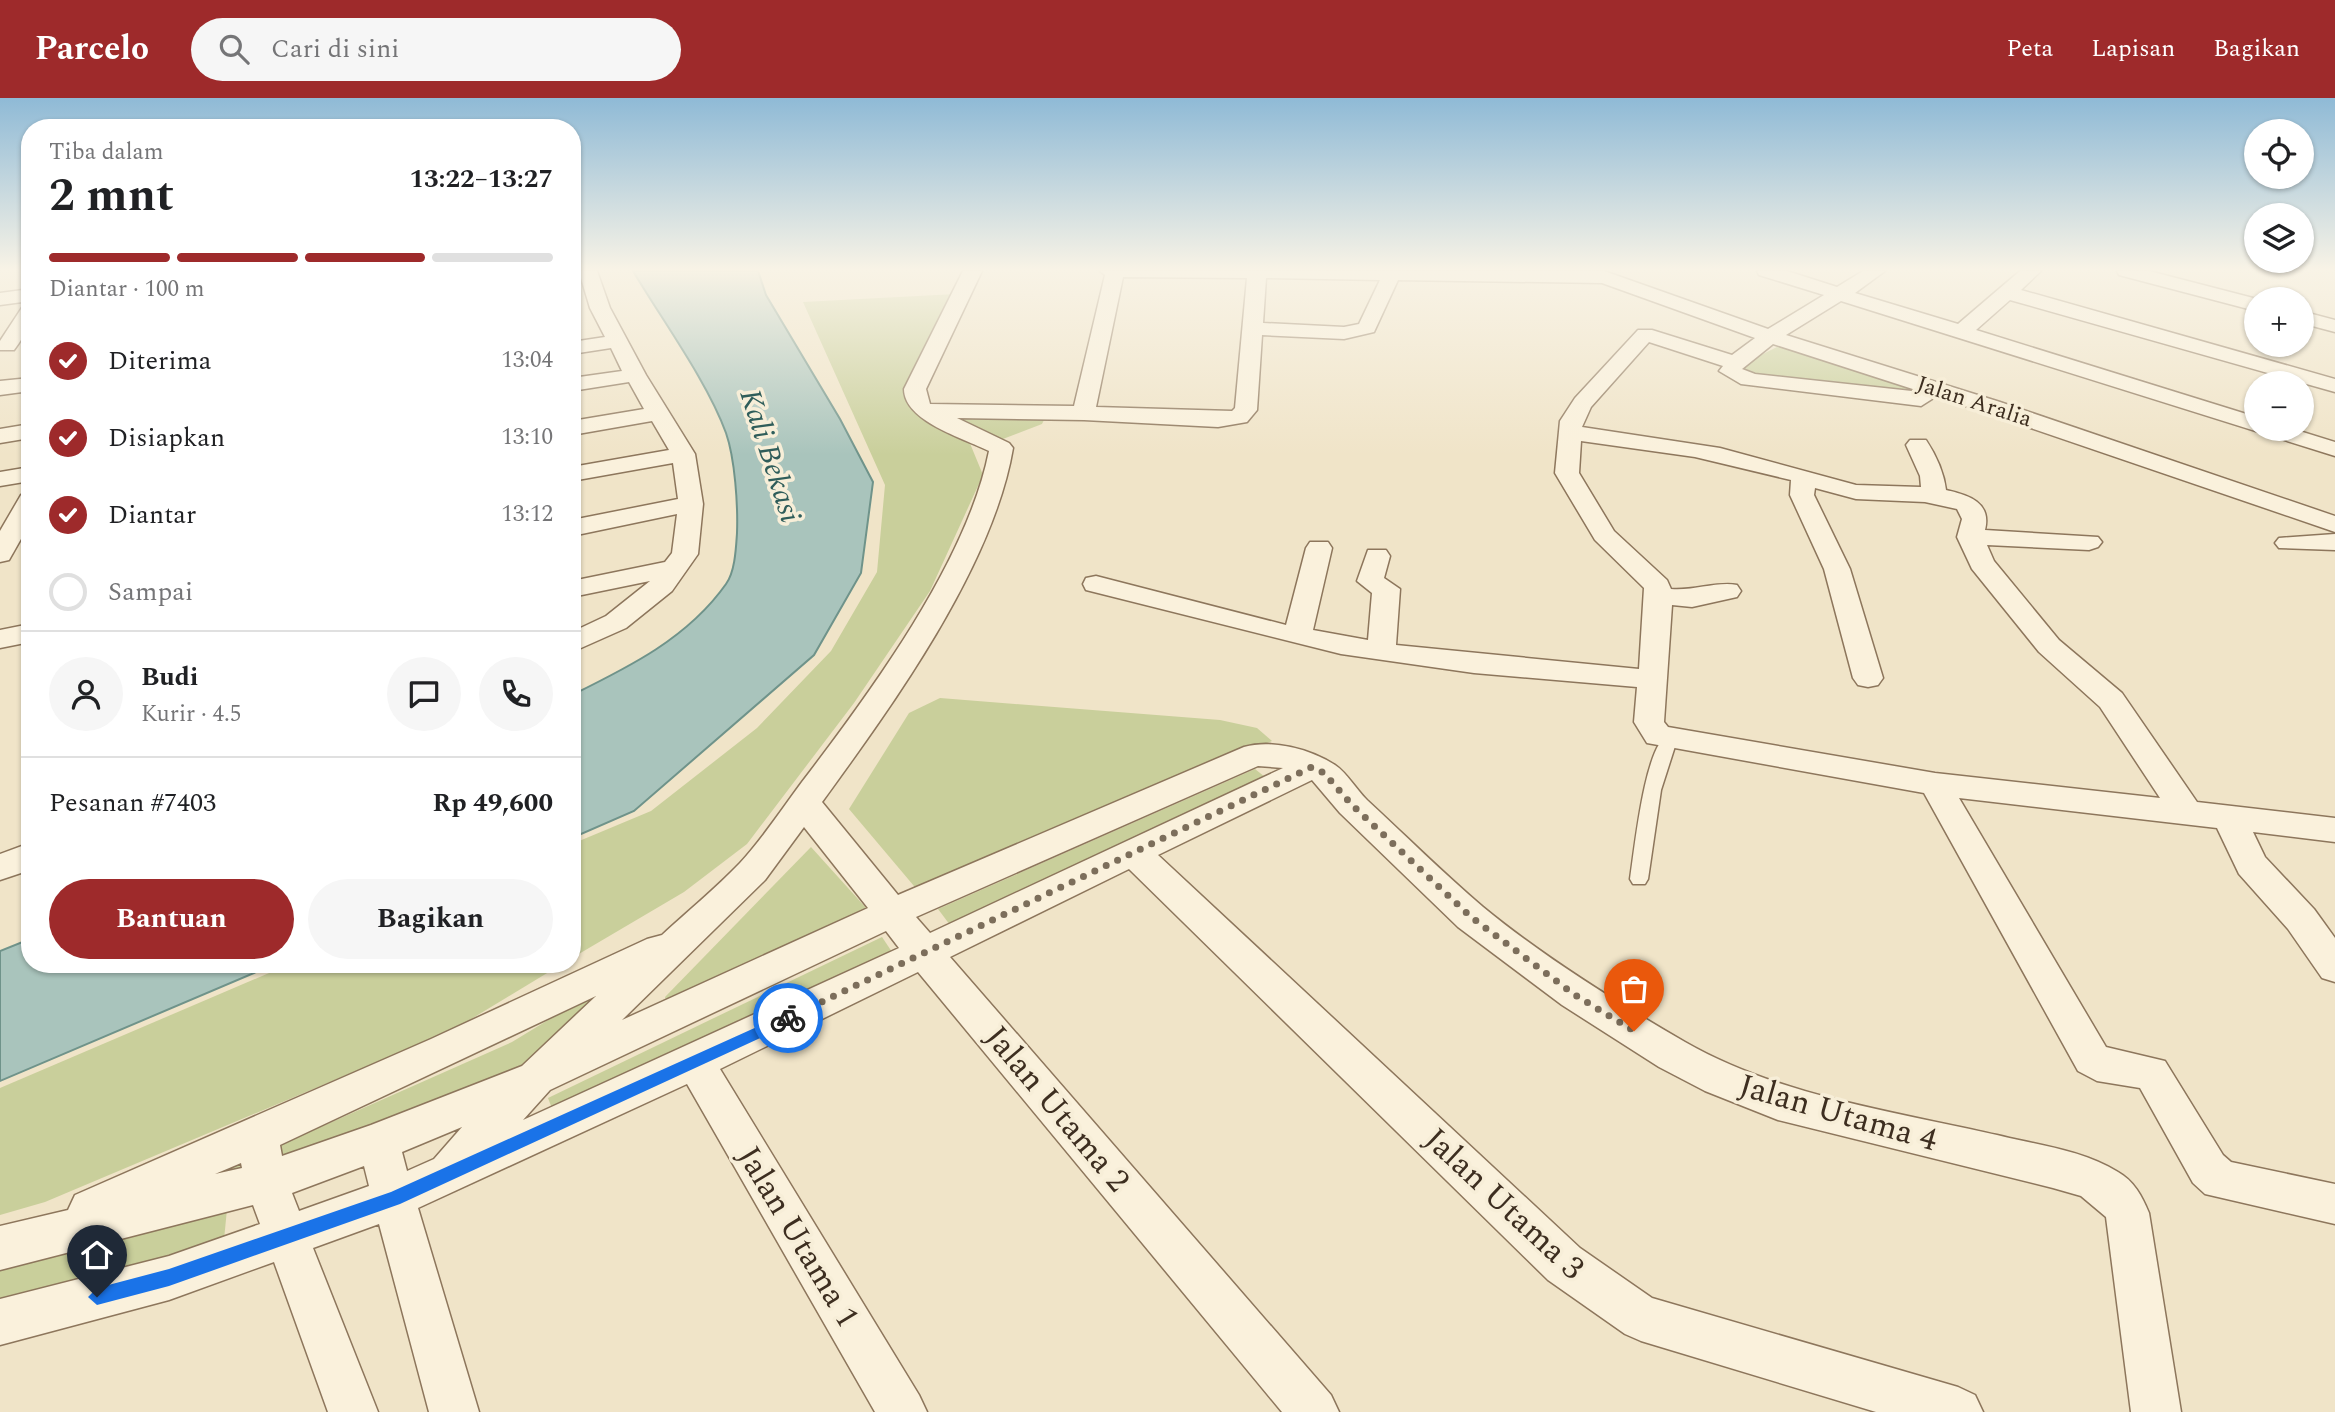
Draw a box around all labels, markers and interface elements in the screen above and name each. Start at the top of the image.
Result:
search box [191,18,681,81]
text: Parcelo [35,24,149,74]
text: Cari di sini [271,29,399,69]
icon: search [215,30,253,68]
text: Peta [2006,31,2053,67]
text: Lapisan [2091,31,2175,67]
text: Bagikan [2213,31,2300,67]
map controls [2244,119,2314,441]
button: locate [2244,119,2314,189]
text: Tiba dalam [49,135,163,170]
text: 13:22–13:27 [409,159,553,199]
text: 2 mnt [49,161,174,231]
button: layers [2244,203,2314,273]
text: Diantar · 100 m [49,272,204,307]
button: + [2244,287,2314,357]
text: Diterima [108,341,211,381]
icon: check [49,342,87,380]
text: 13:04 [501,343,553,378]
street label: Jalan Aralia [1912,367,2036,437]
button: − [2244,371,2314,441]
water label: Kali Bekasi [727,383,813,529]
text: Disiapkan [108,418,225,458]
icon: check [49,419,87,457]
text: 13:10 [501,420,553,455]
text: Diantar [108,495,196,535]
icon: check [49,496,87,534]
text: 13:12 [501,497,553,532]
text: Sampai [108,572,193,612]
button: person [49,657,123,731]
text: Budi [141,657,199,697]
button: chat [387,657,461,731]
button: phone [479,657,553,731]
text: Kurir · 4.5 [141,697,241,732]
text: Pesanan #7403 [49,783,216,823]
text: Rp 49,600 [432,783,553,823]
button: Bantuan [49,879,294,959]
button: Bagikan [308,879,553,959]
pin [1604,959,1664,1031]
icon: bag [1615,970,1653,1008]
courier [753,983,823,1053]
icon: bike [769,999,807,1037]
street label: Jalan Utama 2 [972,1015,1142,1203]
street label: Jalan Utama 4 [1733,1061,1944,1165]
street label: Jalan Utama 3 [1412,1116,1596,1292]
street label: Jalan Utama 1 [724,1137,872,1337]
pin [67,1225,127,1297]
icon: home [78,1236,116,1274]

